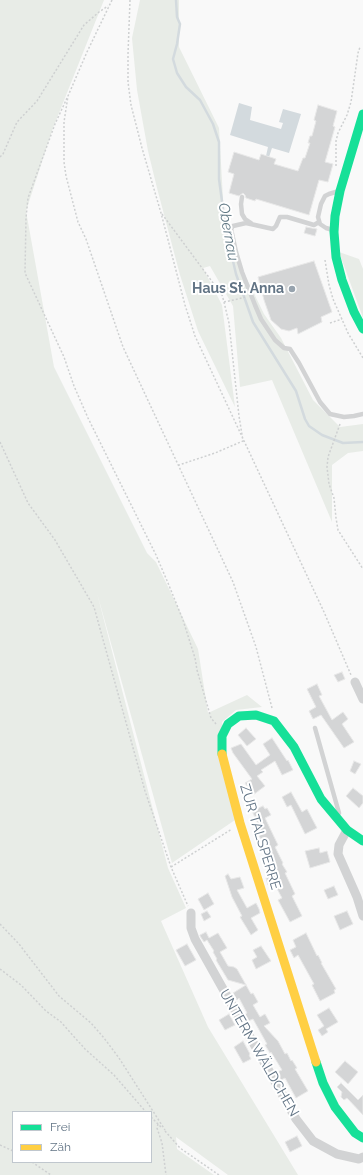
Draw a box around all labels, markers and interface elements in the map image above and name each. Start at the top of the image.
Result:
water label: Obernau [214,201,242,263]
place label: Haus St. Anna [192,281,284,297]
marker: Haus St. Anna [287,284,297,294]
street label: ZUR TALSPERRE [236,782,284,892]
street label: UNTERM WÄLDCHEN [216,986,302,1120]
legend [12,1111,152,1163]
text: Frei [50,1120,70,1134]
text: Zäh [50,1140,71,1154]

